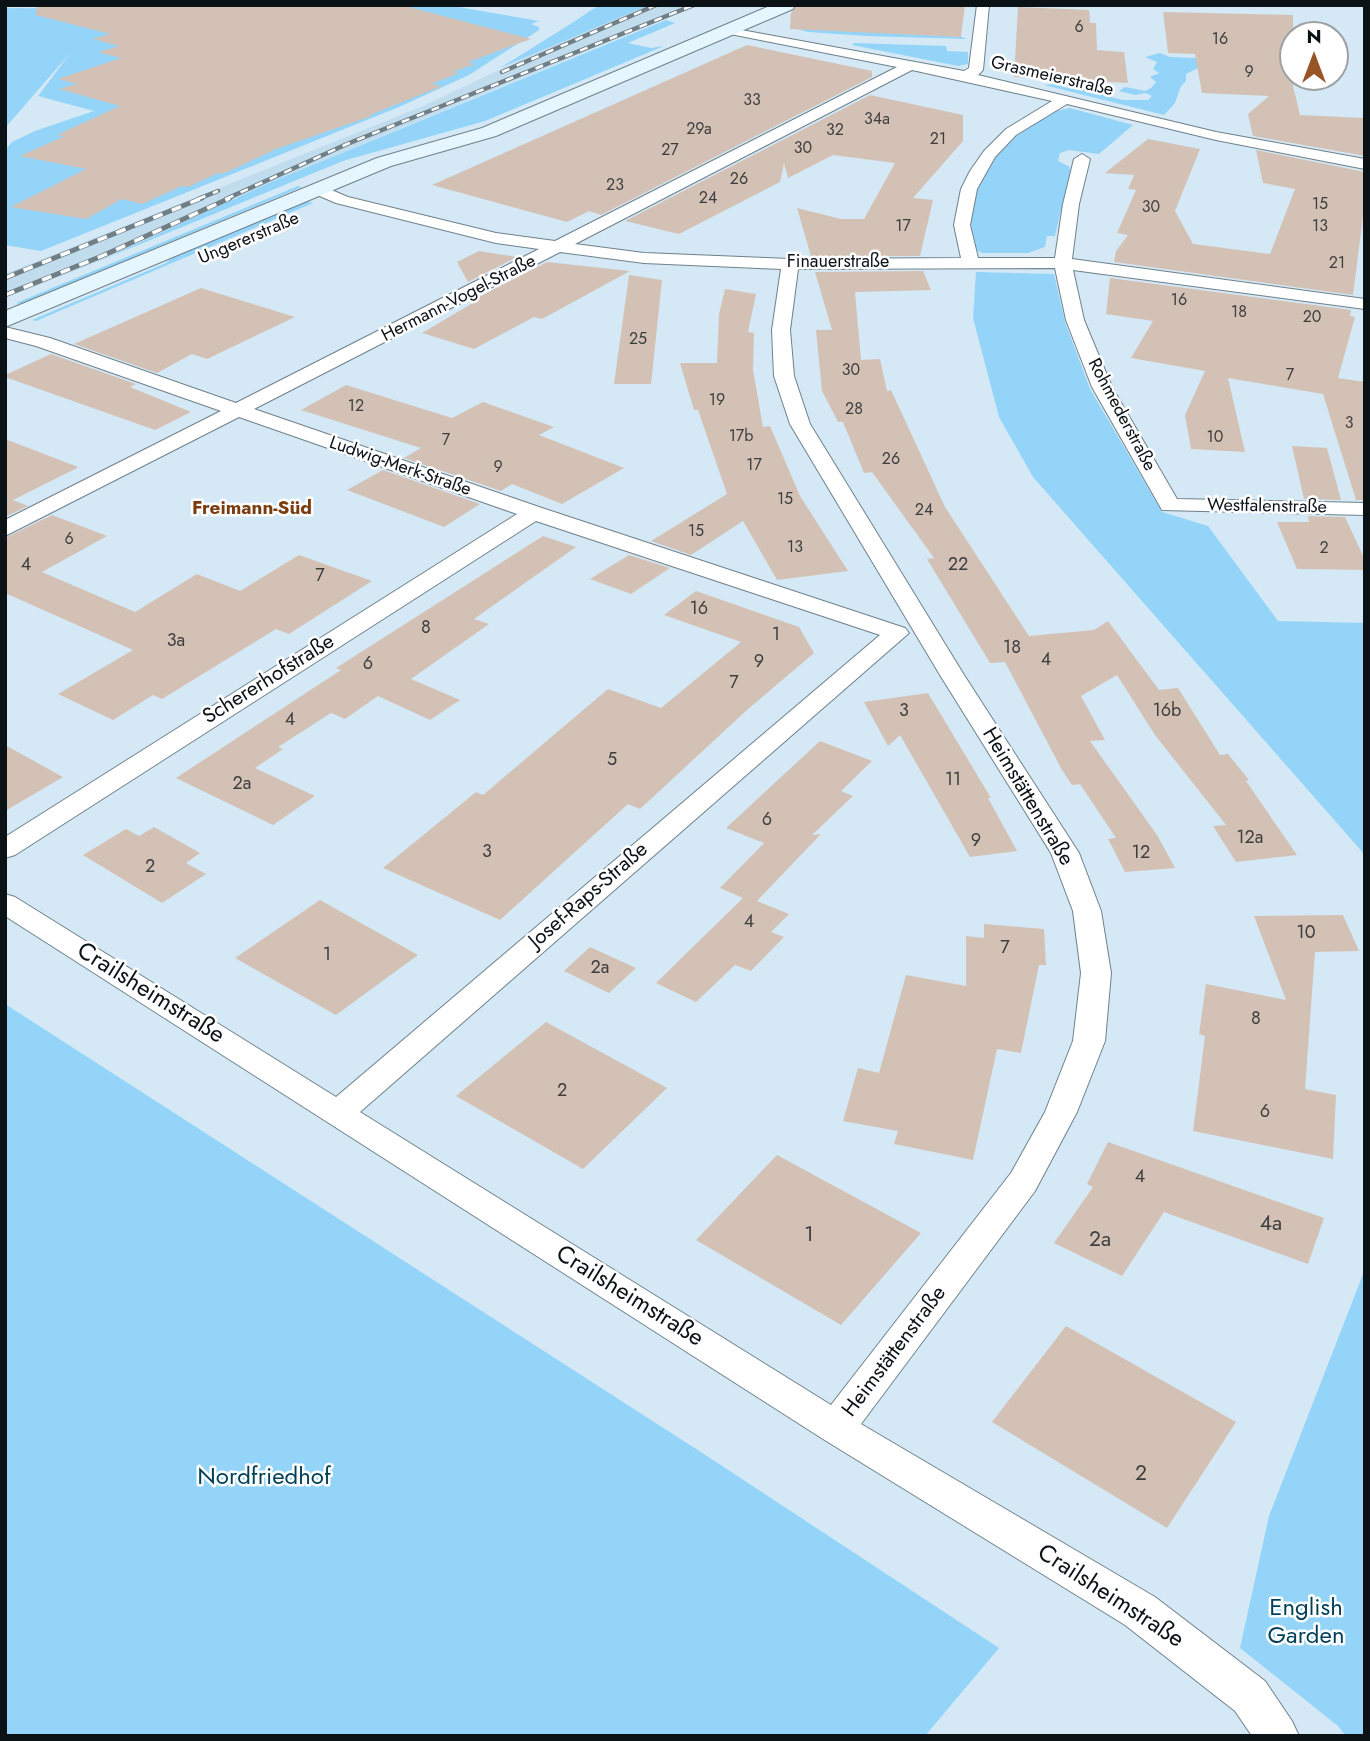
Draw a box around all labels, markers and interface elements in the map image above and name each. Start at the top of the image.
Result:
house number: 6 [1074,18,1084,38]
north arrow [1279,21,1349,91]
text: N [1306,23,1322,50]
house number: 16 [1212,30,1228,50]
street label: Grasmeierstraße [989,52,1115,102]
house number: 9 [1244,63,1254,83]
house number: 33 [743,91,761,111]
house number: 34a [864,110,890,130]
house number: 29a [686,120,712,140]
house number: 32 [826,121,844,141]
house number: 21 [930,130,946,150]
house number: 30 [794,139,812,159]
house number: 27 [661,141,679,161]
house number: 26 [730,170,748,190]
house number: 23 [606,176,624,196]
house number: 24 [699,189,717,209]
house number: 15 [1312,195,1328,215]
house number: 30 [1142,198,1160,218]
street label: Ungererstraße [195,208,303,270]
house number: 17 [895,217,911,237]
house number: 13 [1312,217,1328,237]
street label: Hermann-Vogel-Straße [378,251,540,347]
street label: Finauerstraße [787,252,889,274]
house number: 21 [1329,254,1345,274]
house number: 16 [1171,291,1187,311]
house number: 18 [1231,303,1247,323]
house number: 20 [1303,308,1321,328]
house number: 25 [629,330,647,350]
street label: Rohmederstraße [1082,355,1160,475]
house number: 30 [842,361,860,381]
house number: 7 [1286,366,1294,386]
house number: 19 [709,391,725,411]
house number: 12 [348,397,364,417]
house number: 28 [845,400,863,420]
house number: 3 [1345,414,1353,434]
house number: 17b [729,427,753,447]
house number: 10 [1207,428,1223,448]
house number: 7 [442,431,450,451]
street label: Ludwig-Merk-Straße [326,433,474,501]
house number: 26 [882,450,900,470]
house number: 17 [746,456,762,476]
house number: 9 [493,458,503,478]
house number: 15 [777,490,793,510]
street label: Westfalenstraße [1207,495,1327,519]
district label: Freimann-Süd [192,498,312,520]
house number: 24 [915,501,933,521]
house number: 15 [688,522,704,542]
house number: 6 [64,530,74,550]
house number: 13 [787,538,803,558]
house number: 2 [1319,539,1329,559]
house number: 4 [21,555,31,577]
house number: 22 [948,555,968,577]
house number: 7 [315,566,325,588]
house number: 16 [690,599,708,621]
house number: 8 [421,618,431,640]
house number: 1 [772,625,780,647]
street label: Schererhofstraße [199,629,339,731]
house number: 3a [167,631,185,653]
house number: 18 [1003,638,1021,660]
house number: 4 [1041,650,1051,672]
house number: 9 [754,652,764,674]
house number: 6 [363,654,373,676]
house number: 7 [729,673,739,695]
house number: 3 [899,701,909,723]
house number: 16b [1153,701,1181,723]
house number: 4 [285,710,295,732]
street label: Heimstättenstraße [976,723,1078,871]
house number: 5 [607,750,617,772]
house number: 11 [945,770,961,792]
house number: 2a [233,774,251,796]
house number: 6 [762,810,772,832]
house number: 12a [1237,828,1263,850]
house number: 9 [971,831,981,853]
street label: Josef-Raps-Straße [524,837,654,955]
house number: 3 [482,842,492,864]
house number: 12 [1132,843,1150,865]
house number: 2 [145,857,155,879]
house number: 4 [744,912,754,934]
house number: 10 [1297,923,1315,945]
street label: Crailsheimstraße [71,937,229,1051]
house number: 7 [1000,938,1010,960]
house number: 1 [323,945,331,967]
house number: 2a [591,958,609,980]
house number: 8 [1251,1009,1261,1031]
house number: 2 [557,1081,567,1103]
house number: 6 [1260,1102,1270,1124]
house number: 4 [1135,1167,1145,1189]
house number: 4a [1260,1212,1282,1238]
house number: 1 [804,1223,814,1249]
house number: 2a [1089,1228,1111,1254]
street label: Crailsheimstraße [550,1240,708,1354]
street label: Heimstättenstraße [838,1282,952,1422]
house number: 2 [1135,1462,1147,1488]
park label: Nordfriedhof [197,1464,331,1492]
street label: Crailsheimstraße [1031,1539,1189,1655]
park label: English Garden [1267,1595,1345,1651]

